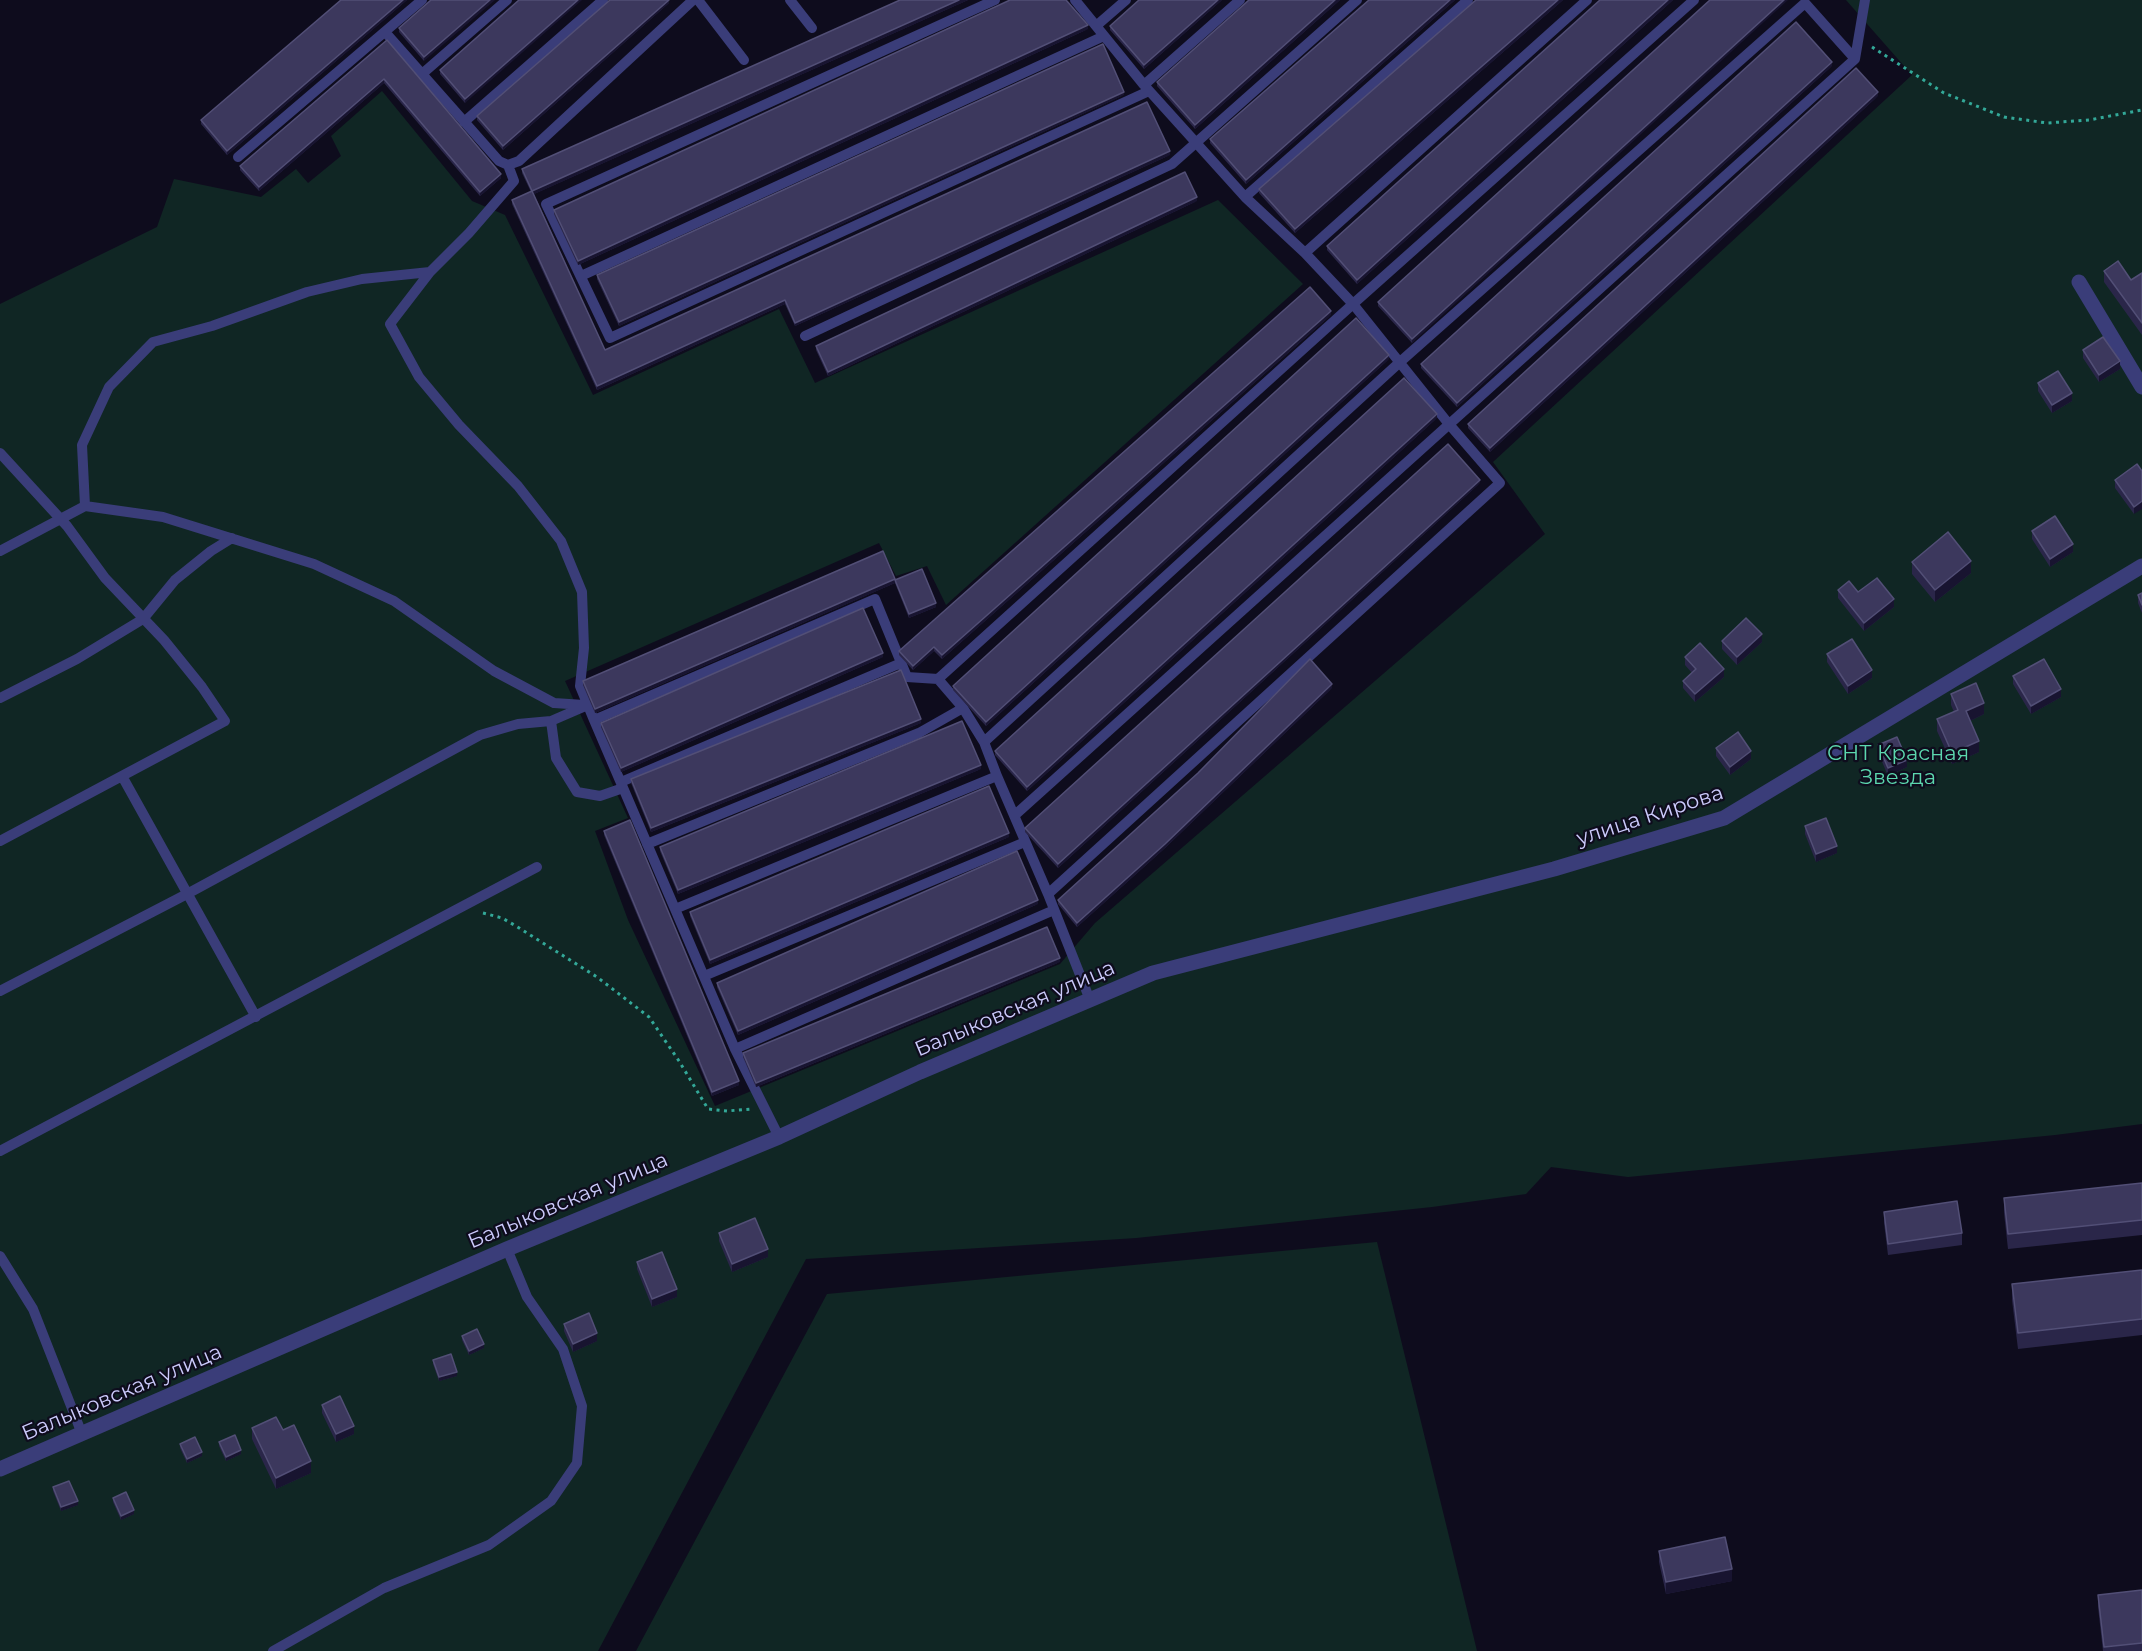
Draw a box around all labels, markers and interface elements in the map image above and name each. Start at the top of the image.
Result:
park label: СНТ Красная Звезда [1827,741,1969,791]
street label: улица Кирова [1573,780,1727,852]
street label: Балыковская улица [911,955,1119,1063]
street label: Балыковская улица [464,1147,672,1255]
street label: Балыковская улица [18,1339,226,1447]

